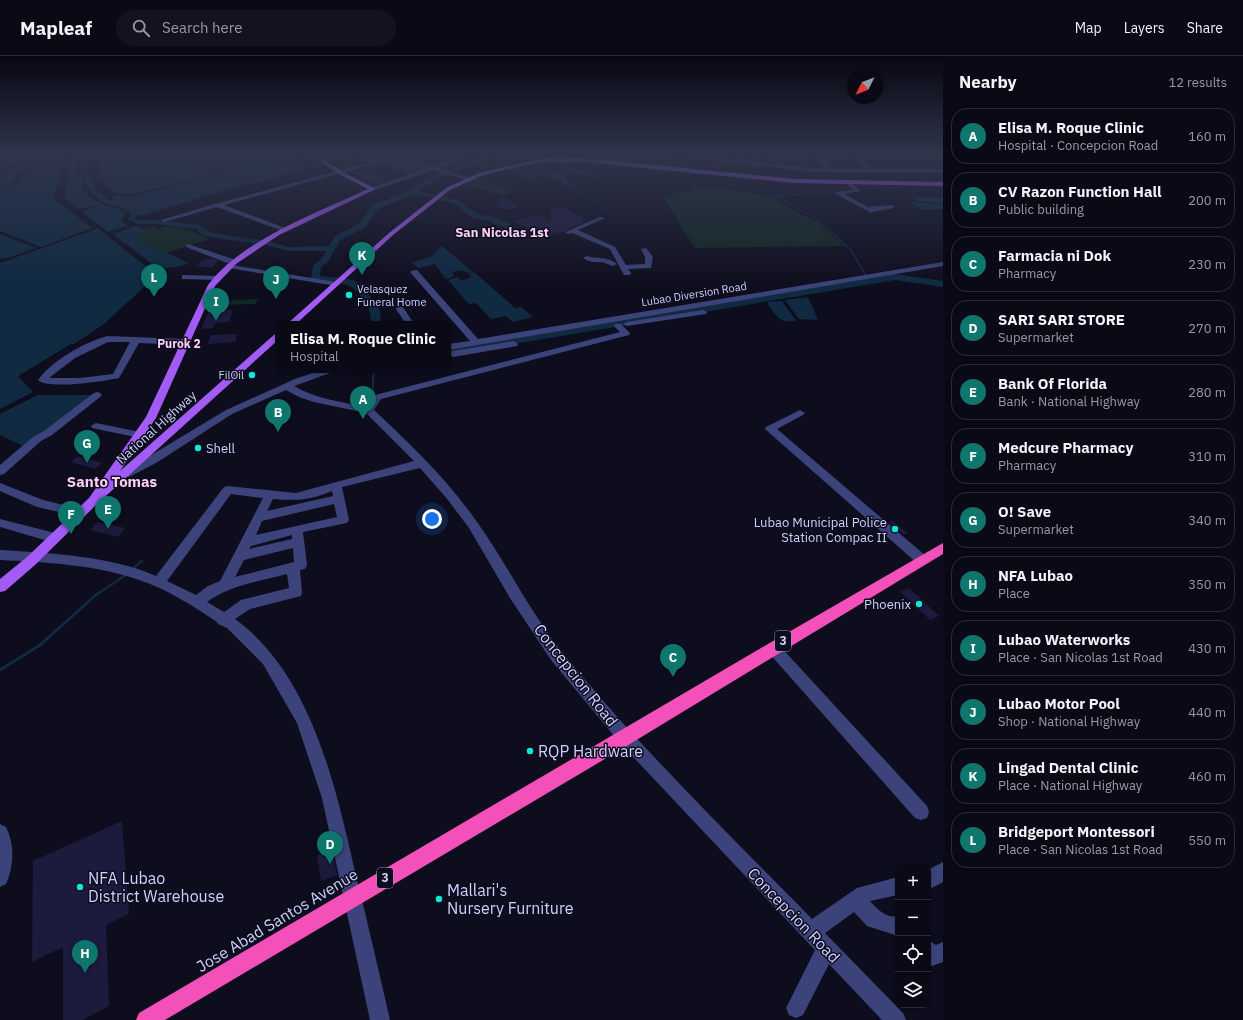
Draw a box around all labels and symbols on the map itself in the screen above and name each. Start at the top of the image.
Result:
north arrow [847,68,883,104]
district label: San Nicolas 1st [455,224,549,241]
pin: K [349,242,375,275]
pin: L [141,264,167,297]
pin: J [263,266,289,299]
street label: Lubao Diversion Road [640,279,748,309]
place label: Velasquez Funeral Home [357,282,426,309]
pin: I [203,288,229,321]
marker: Velasquez Funeral Home [344,290,354,300]
district label: Purok 2 [157,336,201,351]
place label: FilOil [219,368,244,382]
marker: FilOil [247,370,257,380]
pin: A [350,386,376,419]
street label: National Highway [113,387,200,468]
pin: B [265,399,291,432]
pin: G [74,430,100,463]
place label: Shell [206,440,236,457]
marker: Shell [193,443,203,453]
district label: Santo Tomas [67,472,158,491]
pin: E [95,496,121,529]
pin: F [58,501,84,534]
your location [422,509,442,529]
place label: Lubao Municipal Police Station Compac II [754,514,887,546]
marker: Lubao Municipal Police Station Compac II [890,524,900,534]
place label: Phoenix [864,596,911,613]
marker: Phoenix [914,599,924,609]
street label: Concepcion Road [530,620,622,730]
road number: 3 [775,631,791,651]
pin: C [660,644,686,677]
place label: RQP Hardware [538,741,643,761]
marker: RQP Hardware [525,746,535,756]
pin: D [317,831,343,864]
street label: Concepcion Road [744,863,844,967]
street label: Jose Abad Santos Avenue [193,864,362,976]
place label: NFA Lubao District Warehouse [88,868,224,906]
road number: 3 [377,868,393,888]
place label: Mallari's Nursery Furniture [447,880,574,918]
marker: NFA Lubao District Warehouse [75,882,85,892]
marker: Mallari's Nursery Furniture [434,894,444,904]
pin: H [72,940,98,973]

